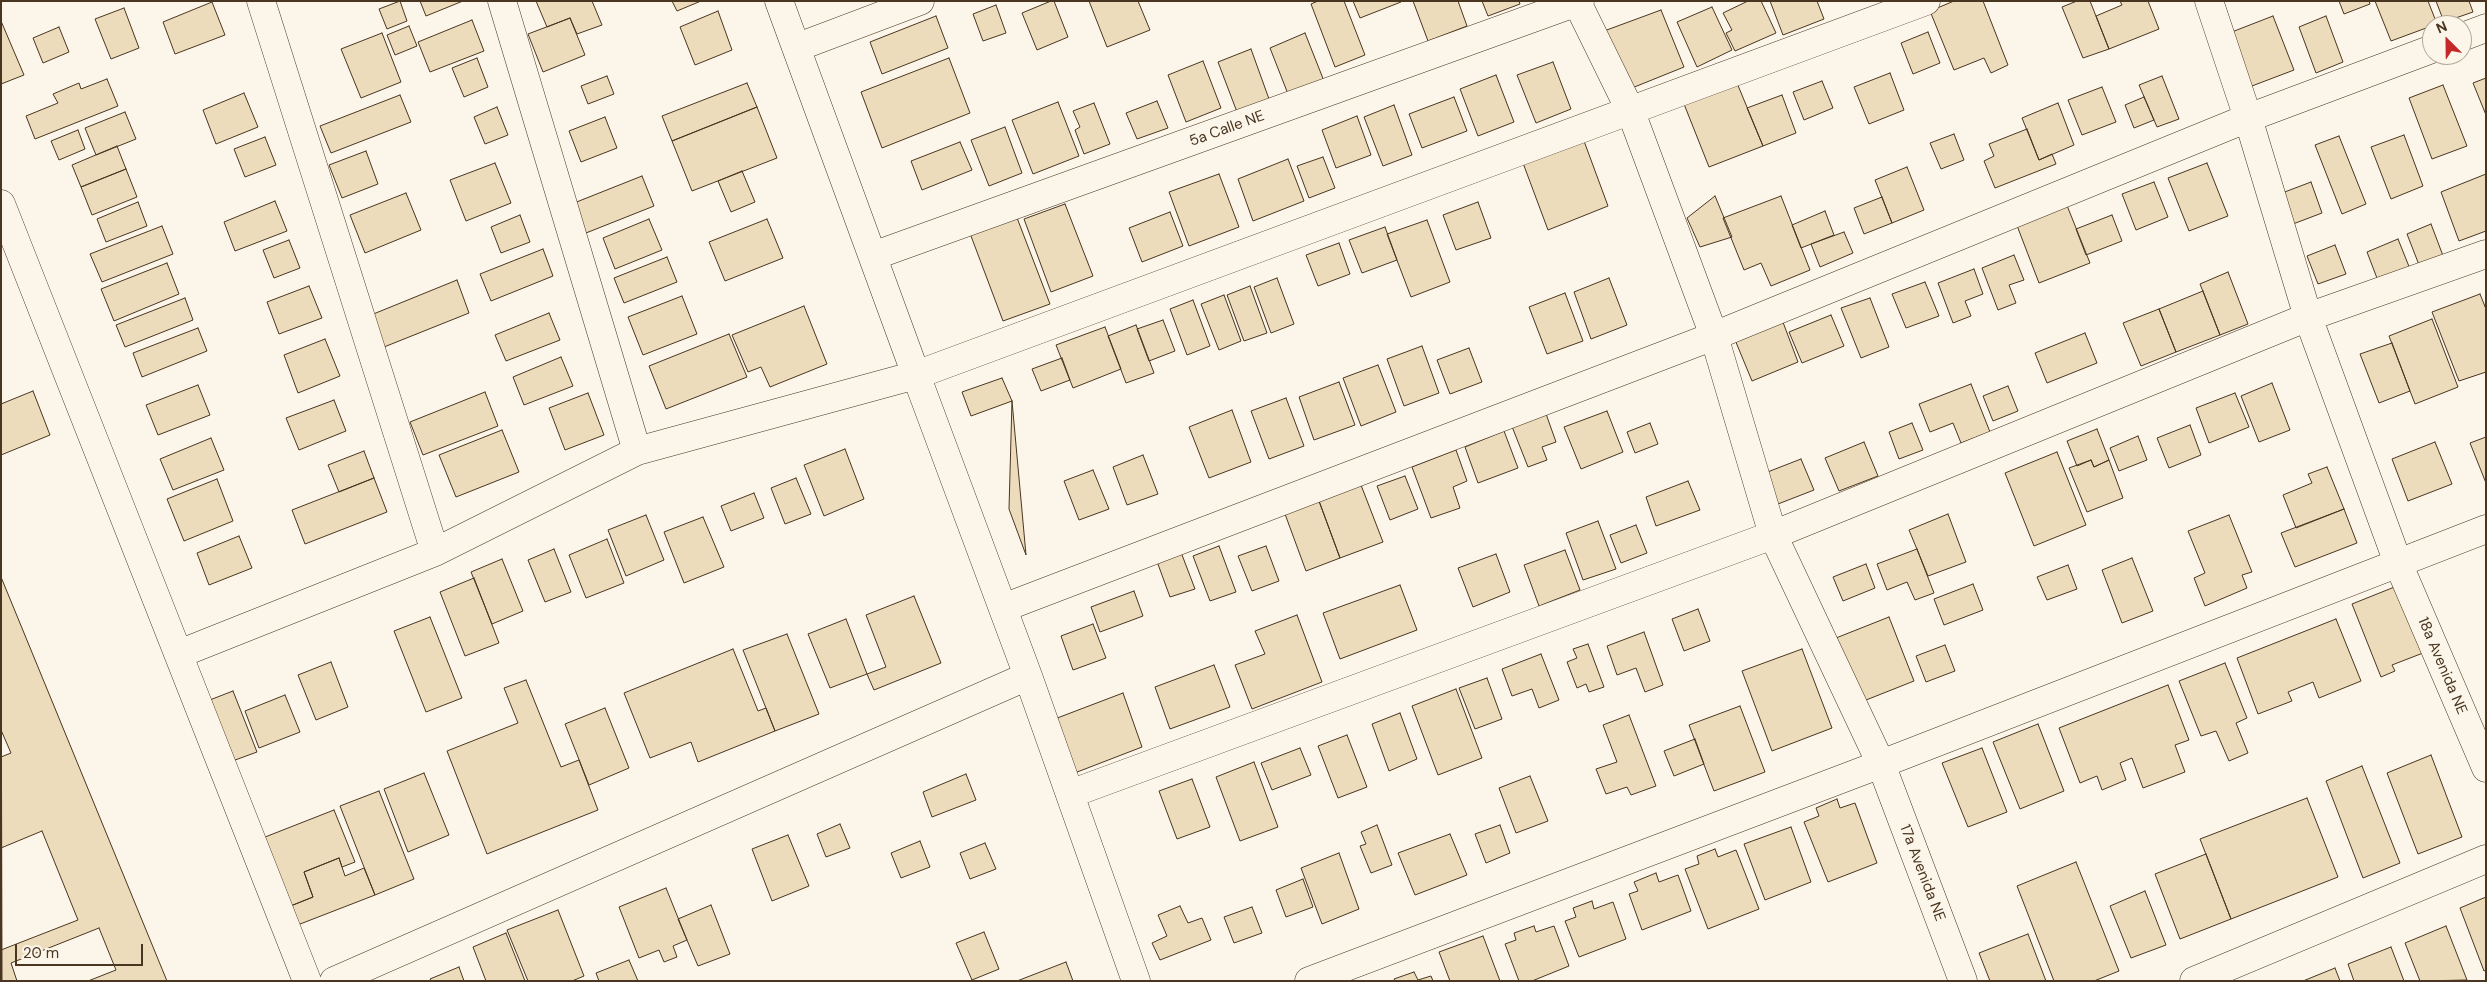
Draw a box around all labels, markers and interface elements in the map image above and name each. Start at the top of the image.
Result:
north arrow [2422,15,2472,65]
text: N [2433,17,2450,37]
street label: 5a Calle NE [1187,107,1267,151]
street label: 18a Avenida NE [2413,615,2471,717]
street label: 17a Avenida NE [1895,822,1949,924]
scale bar [18,934,145,966]
text: 20 m [23,943,59,963]

